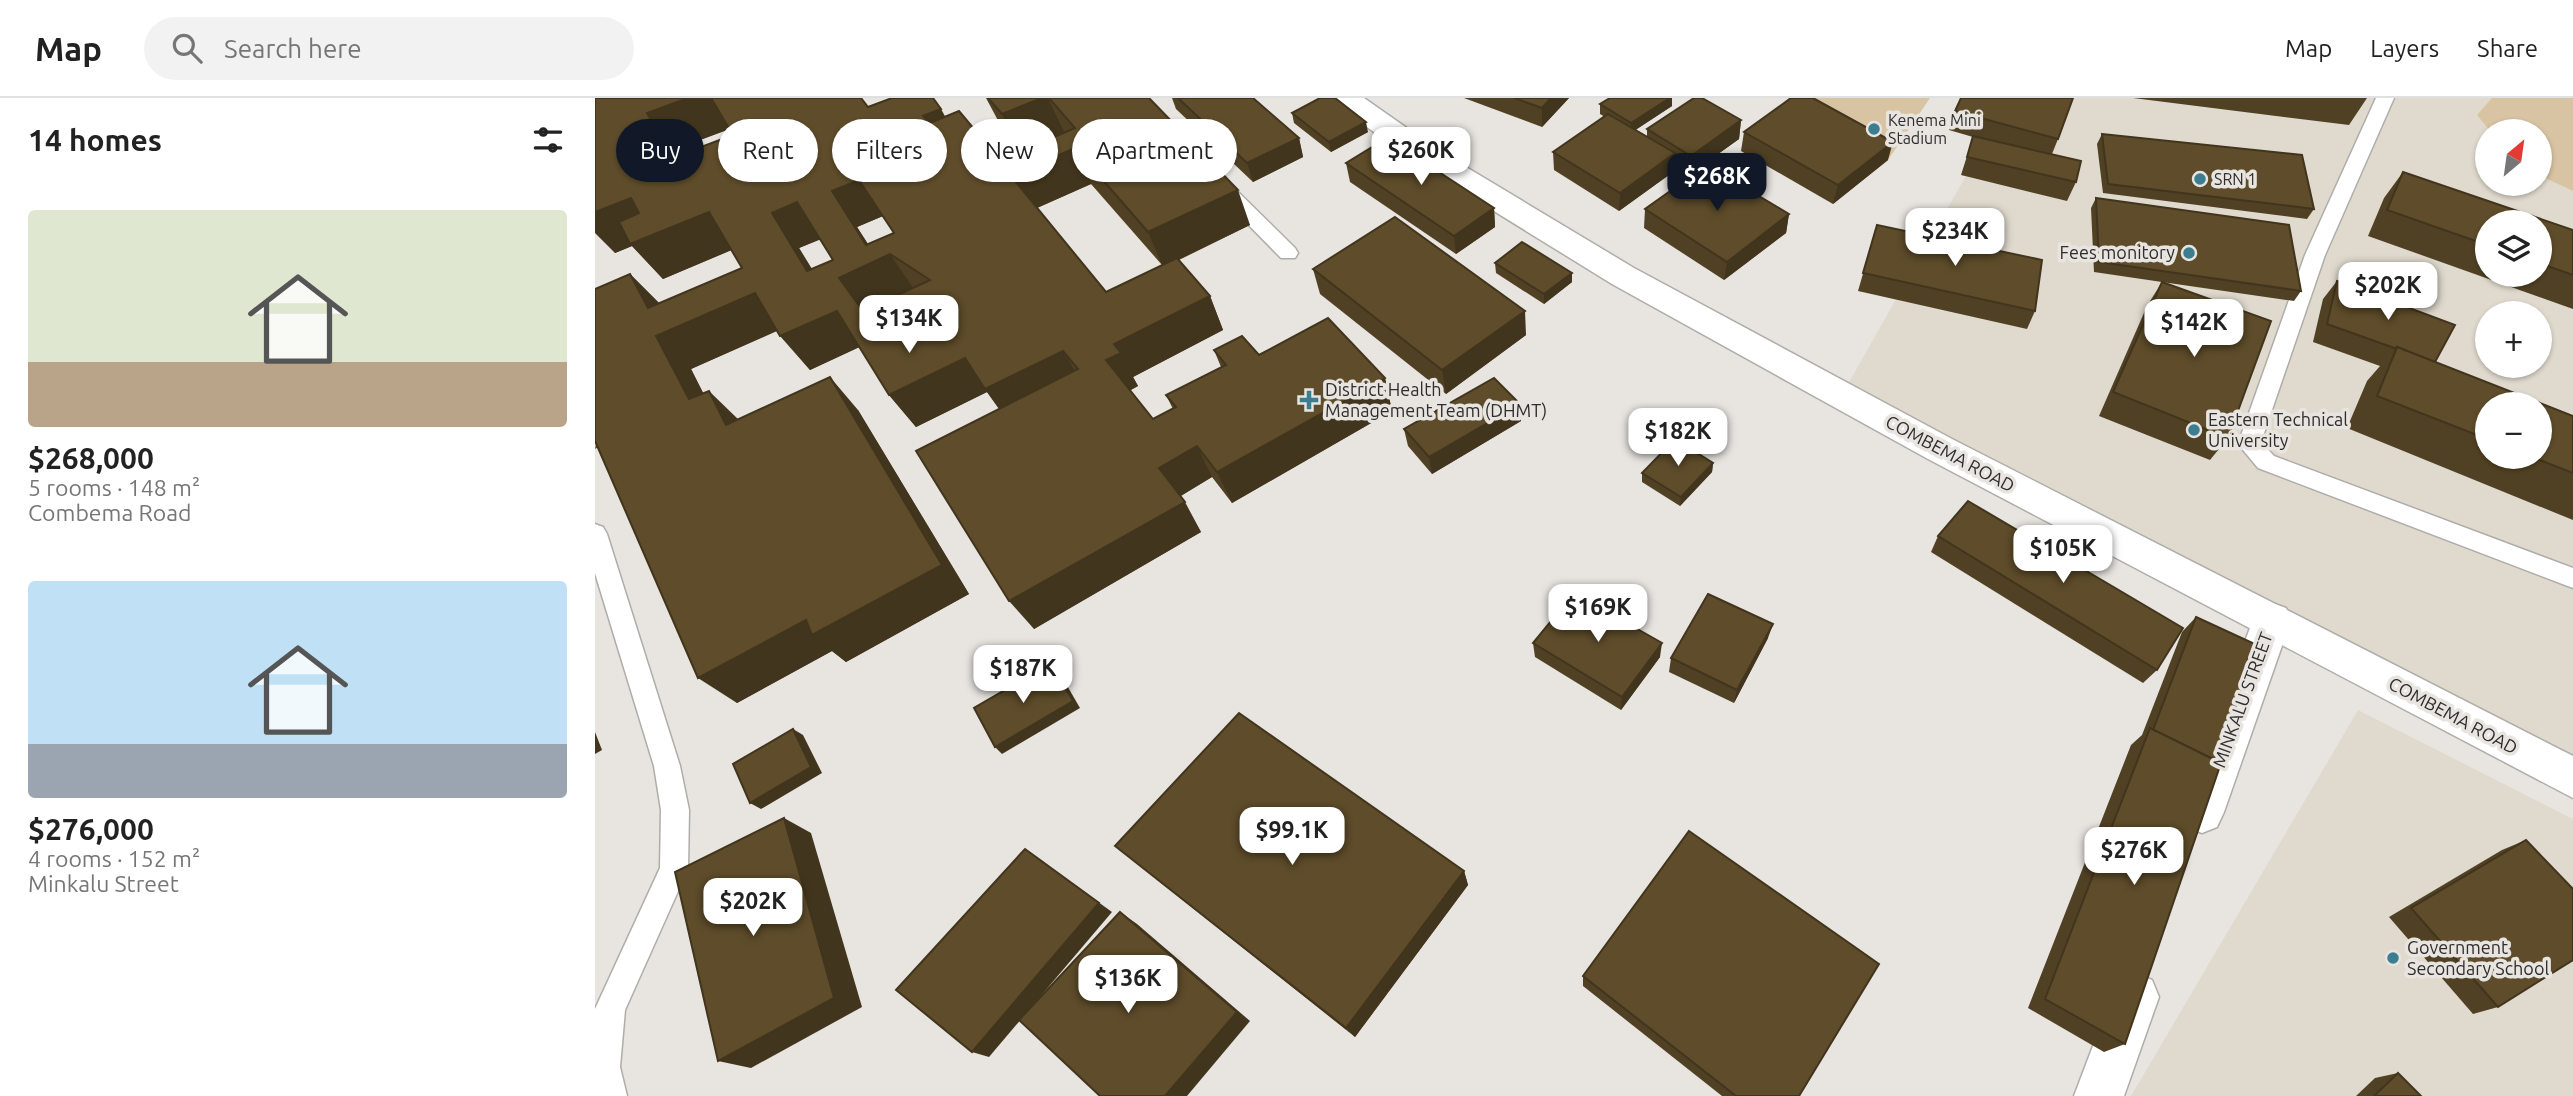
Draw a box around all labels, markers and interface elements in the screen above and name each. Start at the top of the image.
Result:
search box [144,17,634,80]
icon: search [168,29,206,67]
text: Map [35,30,102,67]
text: Search here [224,34,362,63]
text: Map [2285,35,2332,62]
text: Layers [2370,35,2439,62]
text: Share [2477,35,2538,62]
place label: Kenema Mini Stadium [1888,111,1981,147]
chip: Buy [616,119,704,182]
chip: Rent [718,119,818,182]
chip: Filters [832,119,947,182]
chip: New [961,119,1058,182]
chip: Apartment [1072,119,1237,182]
north arrow [2475,119,2551,196]
map controls [2475,119,2552,469]
icon: filters [529,121,567,159]
marker: Kenema Mini Stadium [1866,121,1882,137]
text: 14 homes [28,123,162,157]
pin: $260K [1372,127,1470,187]
text: $260K [1387,137,1455,162]
pin: $268K [1668,153,1766,213]
text: $268K [1683,163,1751,188]
place label: SRN 1 [2214,170,2256,188]
marker: SRN 1 [2192,171,2208,187]
pin: $234K [1906,208,2004,268]
button: layers [2475,210,2552,287]
text: $234K [1921,218,1989,243]
place label: Fees monitory [2060,242,2175,262]
marker: Fees monitory [2181,245,2197,261]
icon: home [235,256,361,382]
pin: $202K [2339,262,2437,322]
text: $202K [2354,272,2422,297]
pin: $134K [860,296,958,355]
pin: $142K [2145,300,2243,359]
button: + [2475,301,2552,378]
text: $134K [875,305,943,330]
text: $142K [2160,309,2228,334]
place label: District Health Management Team (DHMT) [1325,379,1547,421]
marker: District Health Management Team (DHMT) [1299,390,1319,410]
button: − [2475,392,2552,469]
pin: $182K [1629,408,1727,468]
place label: Eastern Technical University [2208,409,2348,450]
street label: COMBEMA ROAD [1883,411,2018,495]
text: $182K [1644,418,1712,443]
marker: Eastern Technical University [2186,422,2202,438]
text: $268,000 [28,441,154,475]
text: 5 rooms · 148 m² [28,475,200,500]
text: Combema Road [28,500,191,525]
pin: $105K [2014,526,2112,585]
text: $105K [2029,535,2097,560]
pin: $169K [1549,584,1647,644]
text: $169K [1564,594,1632,619]
icon: home [235,627,361,753]
street label: MINKALU STREET [2208,629,2276,770]
pin: $187K [974,646,1072,705]
text: $187K [989,655,1057,680]
street label: COMBEMA ROAD [2386,673,2521,757]
pin: $99.1K [1235,808,1349,867]
text: $276,000 [28,812,154,846]
text: $99.1K [1256,817,1328,842]
pin: $276K [2085,828,2183,887]
text: $276K [2100,837,2168,862]
text: 4 rooms · 152 m² [28,846,200,871]
text: Minkalu Street [28,871,179,896]
pin: $202K [704,878,802,938]
text: $202K [719,888,787,913]
place label: Government Secondary School [2407,937,2549,978]
marker: Government Secondary School [2385,950,2401,966]
pin: $136K [1079,956,1177,1015]
text: $136K [1094,965,1162,990]

